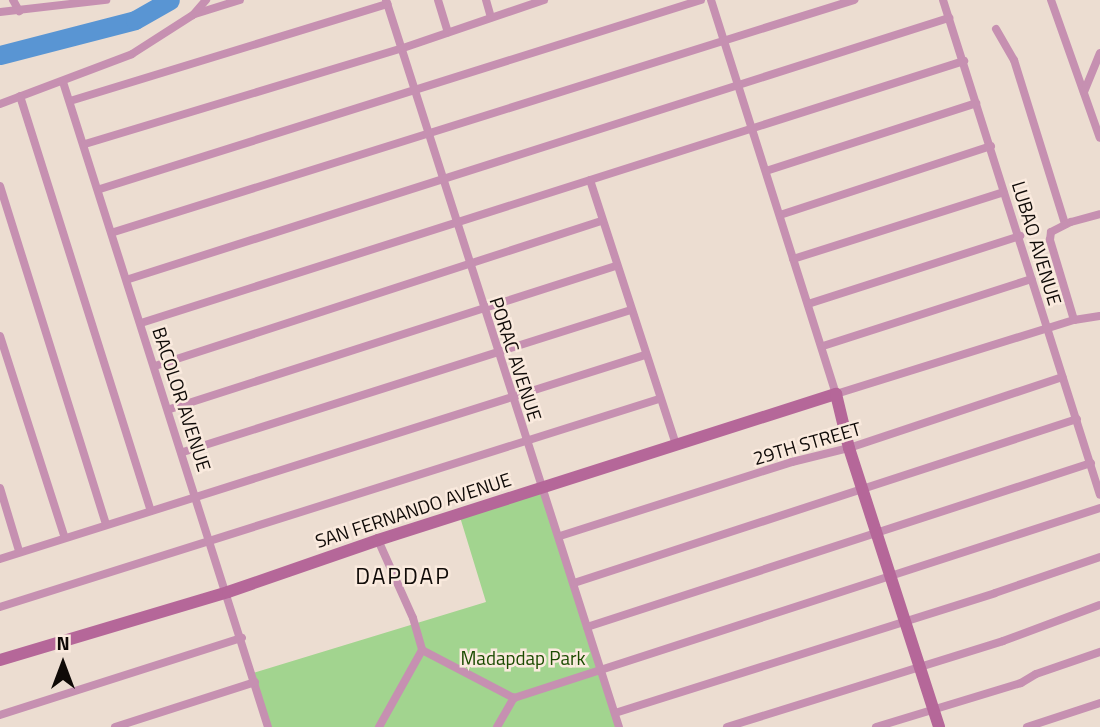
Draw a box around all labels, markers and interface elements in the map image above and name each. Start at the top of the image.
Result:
street label: LUBAO AVENUE [1007,178,1067,308]
street label: PORAC AVENUE [485,294,547,424]
street label: BACOLOR AVENUE [148,324,216,474]
street label: 29TH STREET [750,417,864,469]
street label: SAN FERNANDO AVENUE [312,468,514,552]
district label: DAPDAP [356,562,450,590]
text: N [56,628,70,657]
north arrow [28,629,98,699]
park label: Madapdap Park [460,647,586,669]

